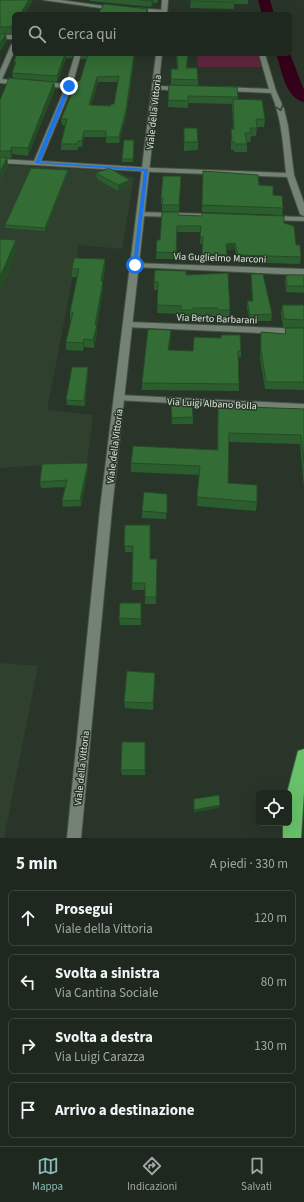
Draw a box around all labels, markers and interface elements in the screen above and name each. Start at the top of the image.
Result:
search box [12,12,292,56]
icon: search [26,23,48,45]
text: Cerca qui [58,24,117,45]
street label: Viale della Vittoria [143,74,165,150]
route end [60,77,78,95]
one-way arrow [275,105,284,112]
street label: Via Guglielmo Marconi [173,249,267,267]
route start [126,256,144,274]
street label: Via Berto Barbarani [176,311,258,327]
street label: Via Luigi Albano Bolla [167,395,257,413]
street label: Viale della Vittoria [103,408,127,484]
street label: Viale della Vittoria [71,730,93,806]
map controls [256,790,292,826]
button: locate [256,790,292,826]
text: 5 min [16,852,57,876]
text: A piedi · 330 m [210,855,288,873]
text: Prosegui [55,899,113,920]
icon: ahead [17,907,39,929]
text: 120 m [254,909,287,927]
text: Viale della Vittoria [55,920,153,938]
text: Svolta a sinistra [55,963,160,984]
icon: left [17,971,39,993]
text: 80 m [261,973,287,991]
text: Via Cantina Sociale [55,984,158,1002]
text: Svolta a destra [55,1027,153,1048]
icon: right [17,1035,39,1057]
text: 130 m [254,1037,287,1055]
text: Via Luigi Carazza [55,1048,145,1066]
icon: arrive [17,1099,39,1121]
text: Arrivo a destinazione [55,1100,194,1121]
tab: Mappa [32,1155,63,1194]
tab: Indicazioni [127,1155,177,1194]
tab: Salvati [241,1155,272,1194]

